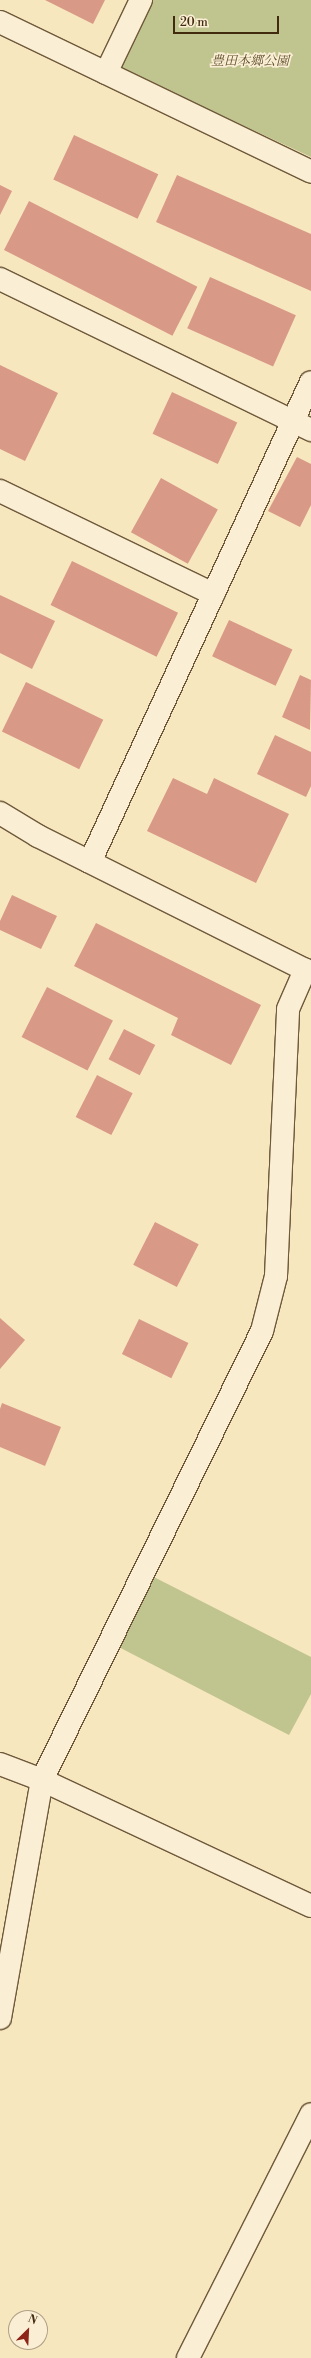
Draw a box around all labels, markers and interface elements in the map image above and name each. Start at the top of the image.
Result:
scale bar [175,8,281,34]
text: 20 m [180,15,208,30]
park label: 豊田本郷公園 [211,53,289,69]
north arrow [8,2310,48,2350]
text: N [26,2312,39,2328]

